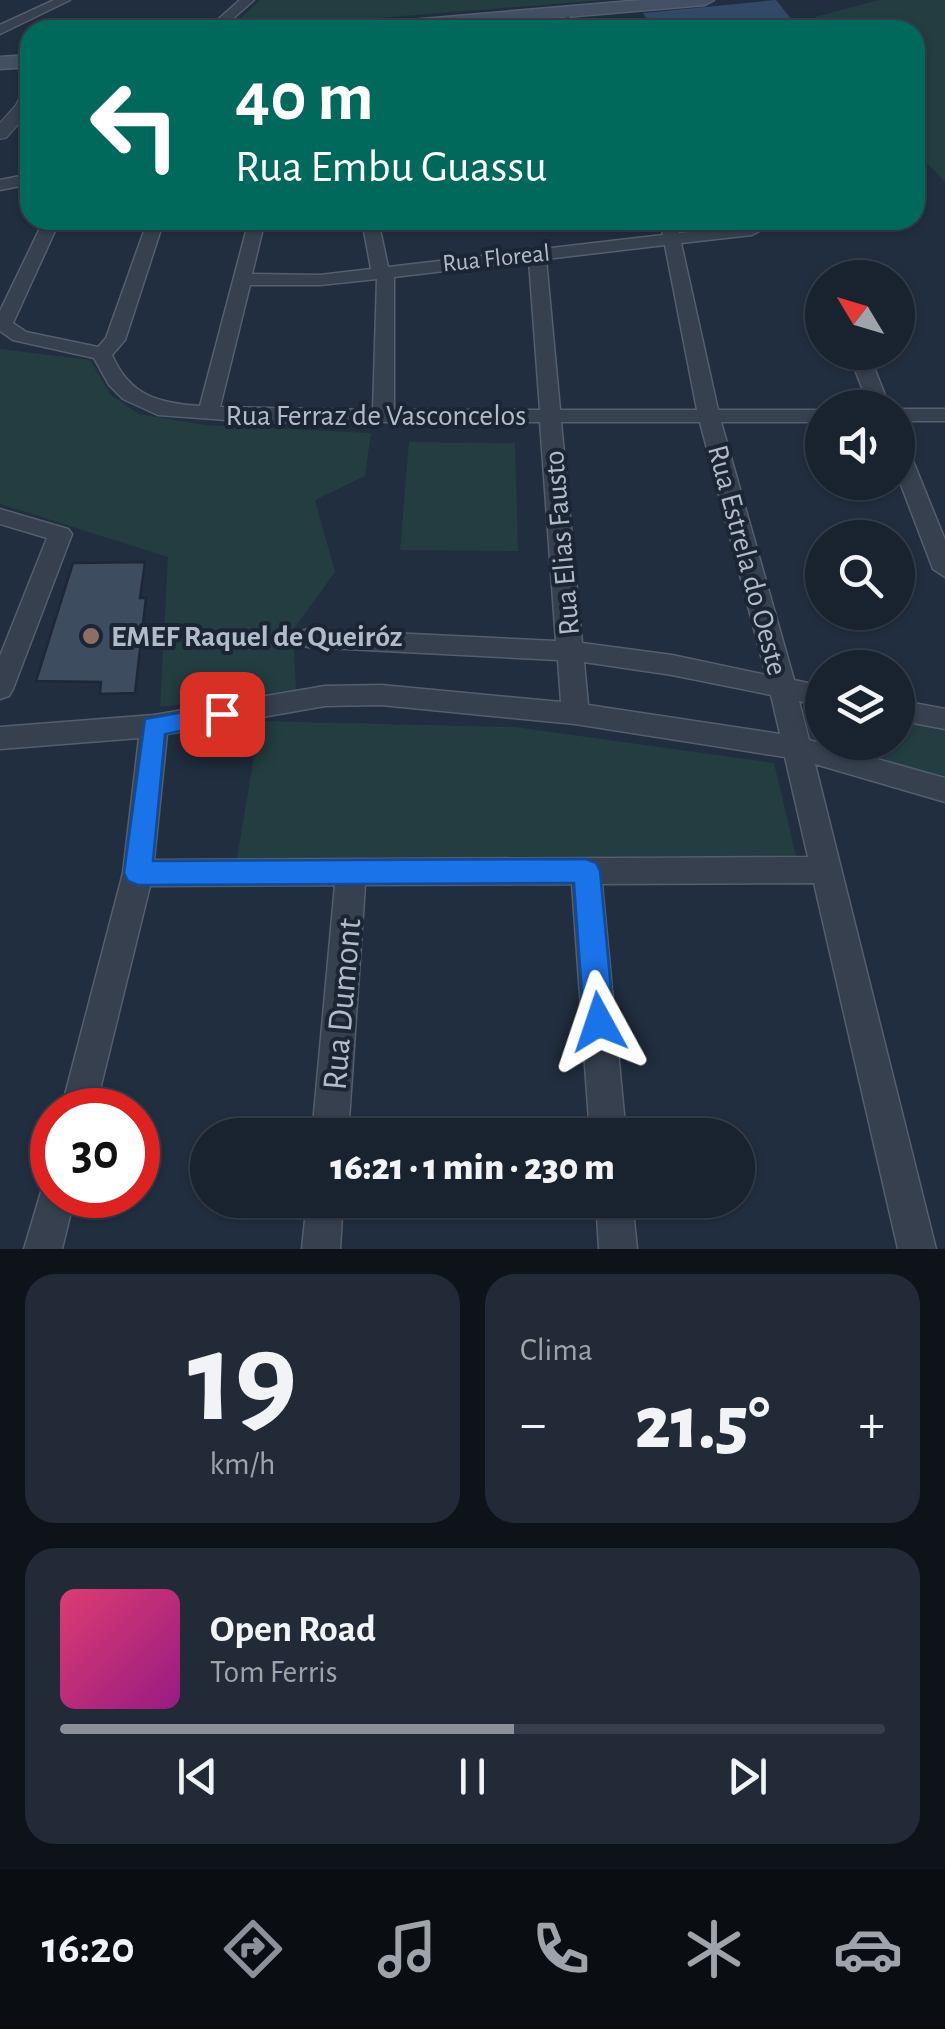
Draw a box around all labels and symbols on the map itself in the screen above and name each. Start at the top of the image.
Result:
street label: Rua Floreal [441,240,551,277]
north arrow [805,260,915,370]
street label: Rua Ferraz de Vasconcelos [226,401,526,431]
street label: Rua Estrela do Oeste [702,442,792,679]
street label: Rua Elias Fausto [539,449,585,637]
place label: EMEF Raquel de Queiróz [111,622,403,652]
marker: EMEF Raquel de Queiróz [80,625,102,647]
pin [180,672,265,757]
street label: Rua Dumont [318,917,367,1092]
position arrow [547,970,651,1074]
speed limit sign: 30 [30,1088,160,1218]

